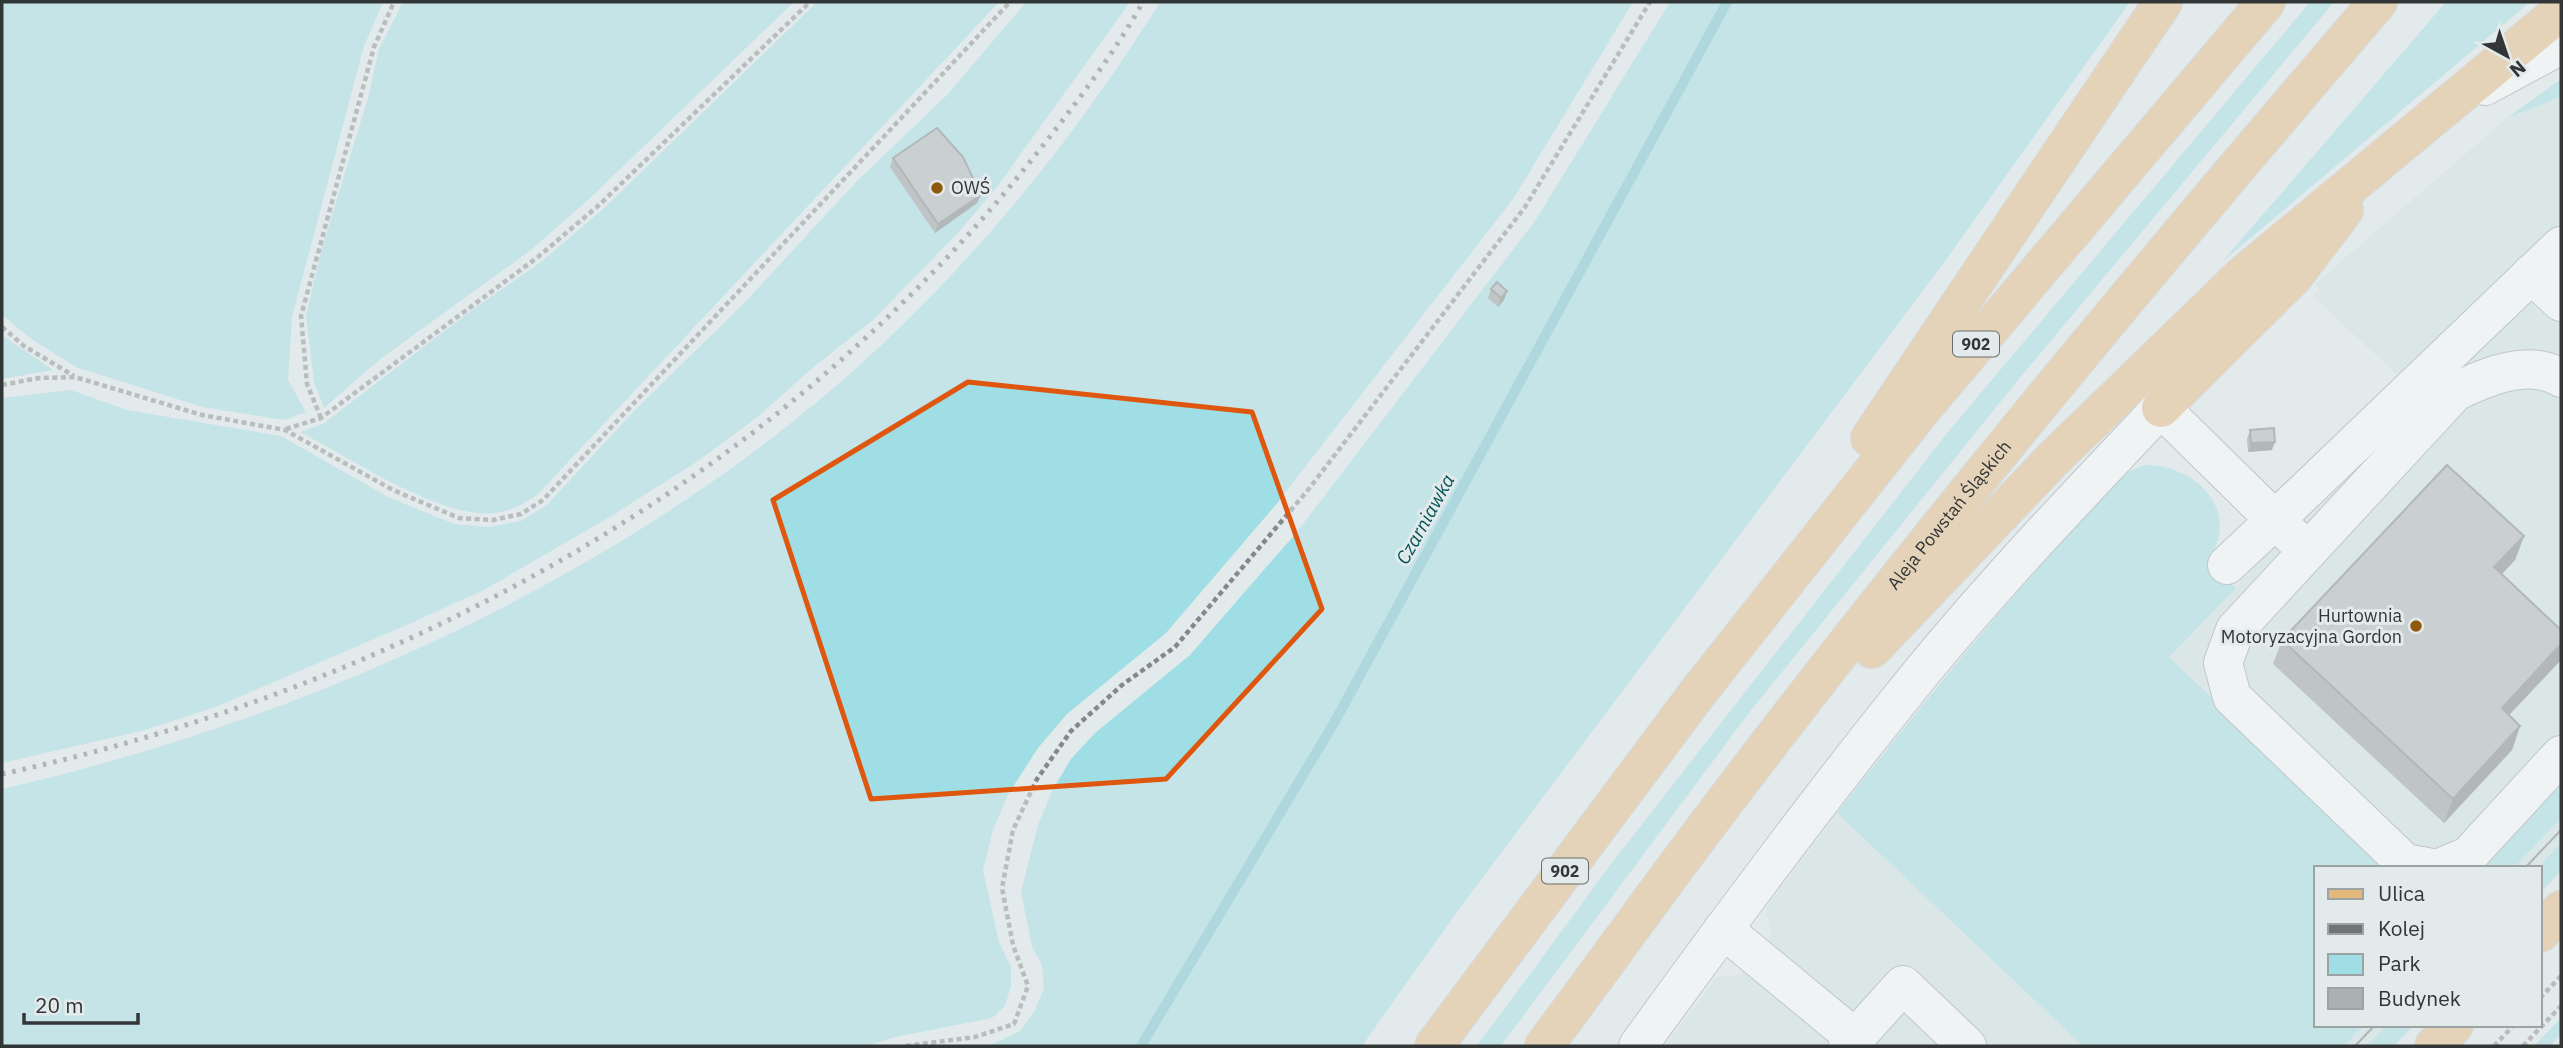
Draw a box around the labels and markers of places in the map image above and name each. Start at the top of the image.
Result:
place label: OWŚ [951,176,990,199]
marker: OWŚ [929,180,945,196]
place label: Hurtownia Motoryzacyjna Gordon [2221,604,2402,648]
marker: Hurtownia Motoryzacyjna Gordon [2408,618,2424,634]

